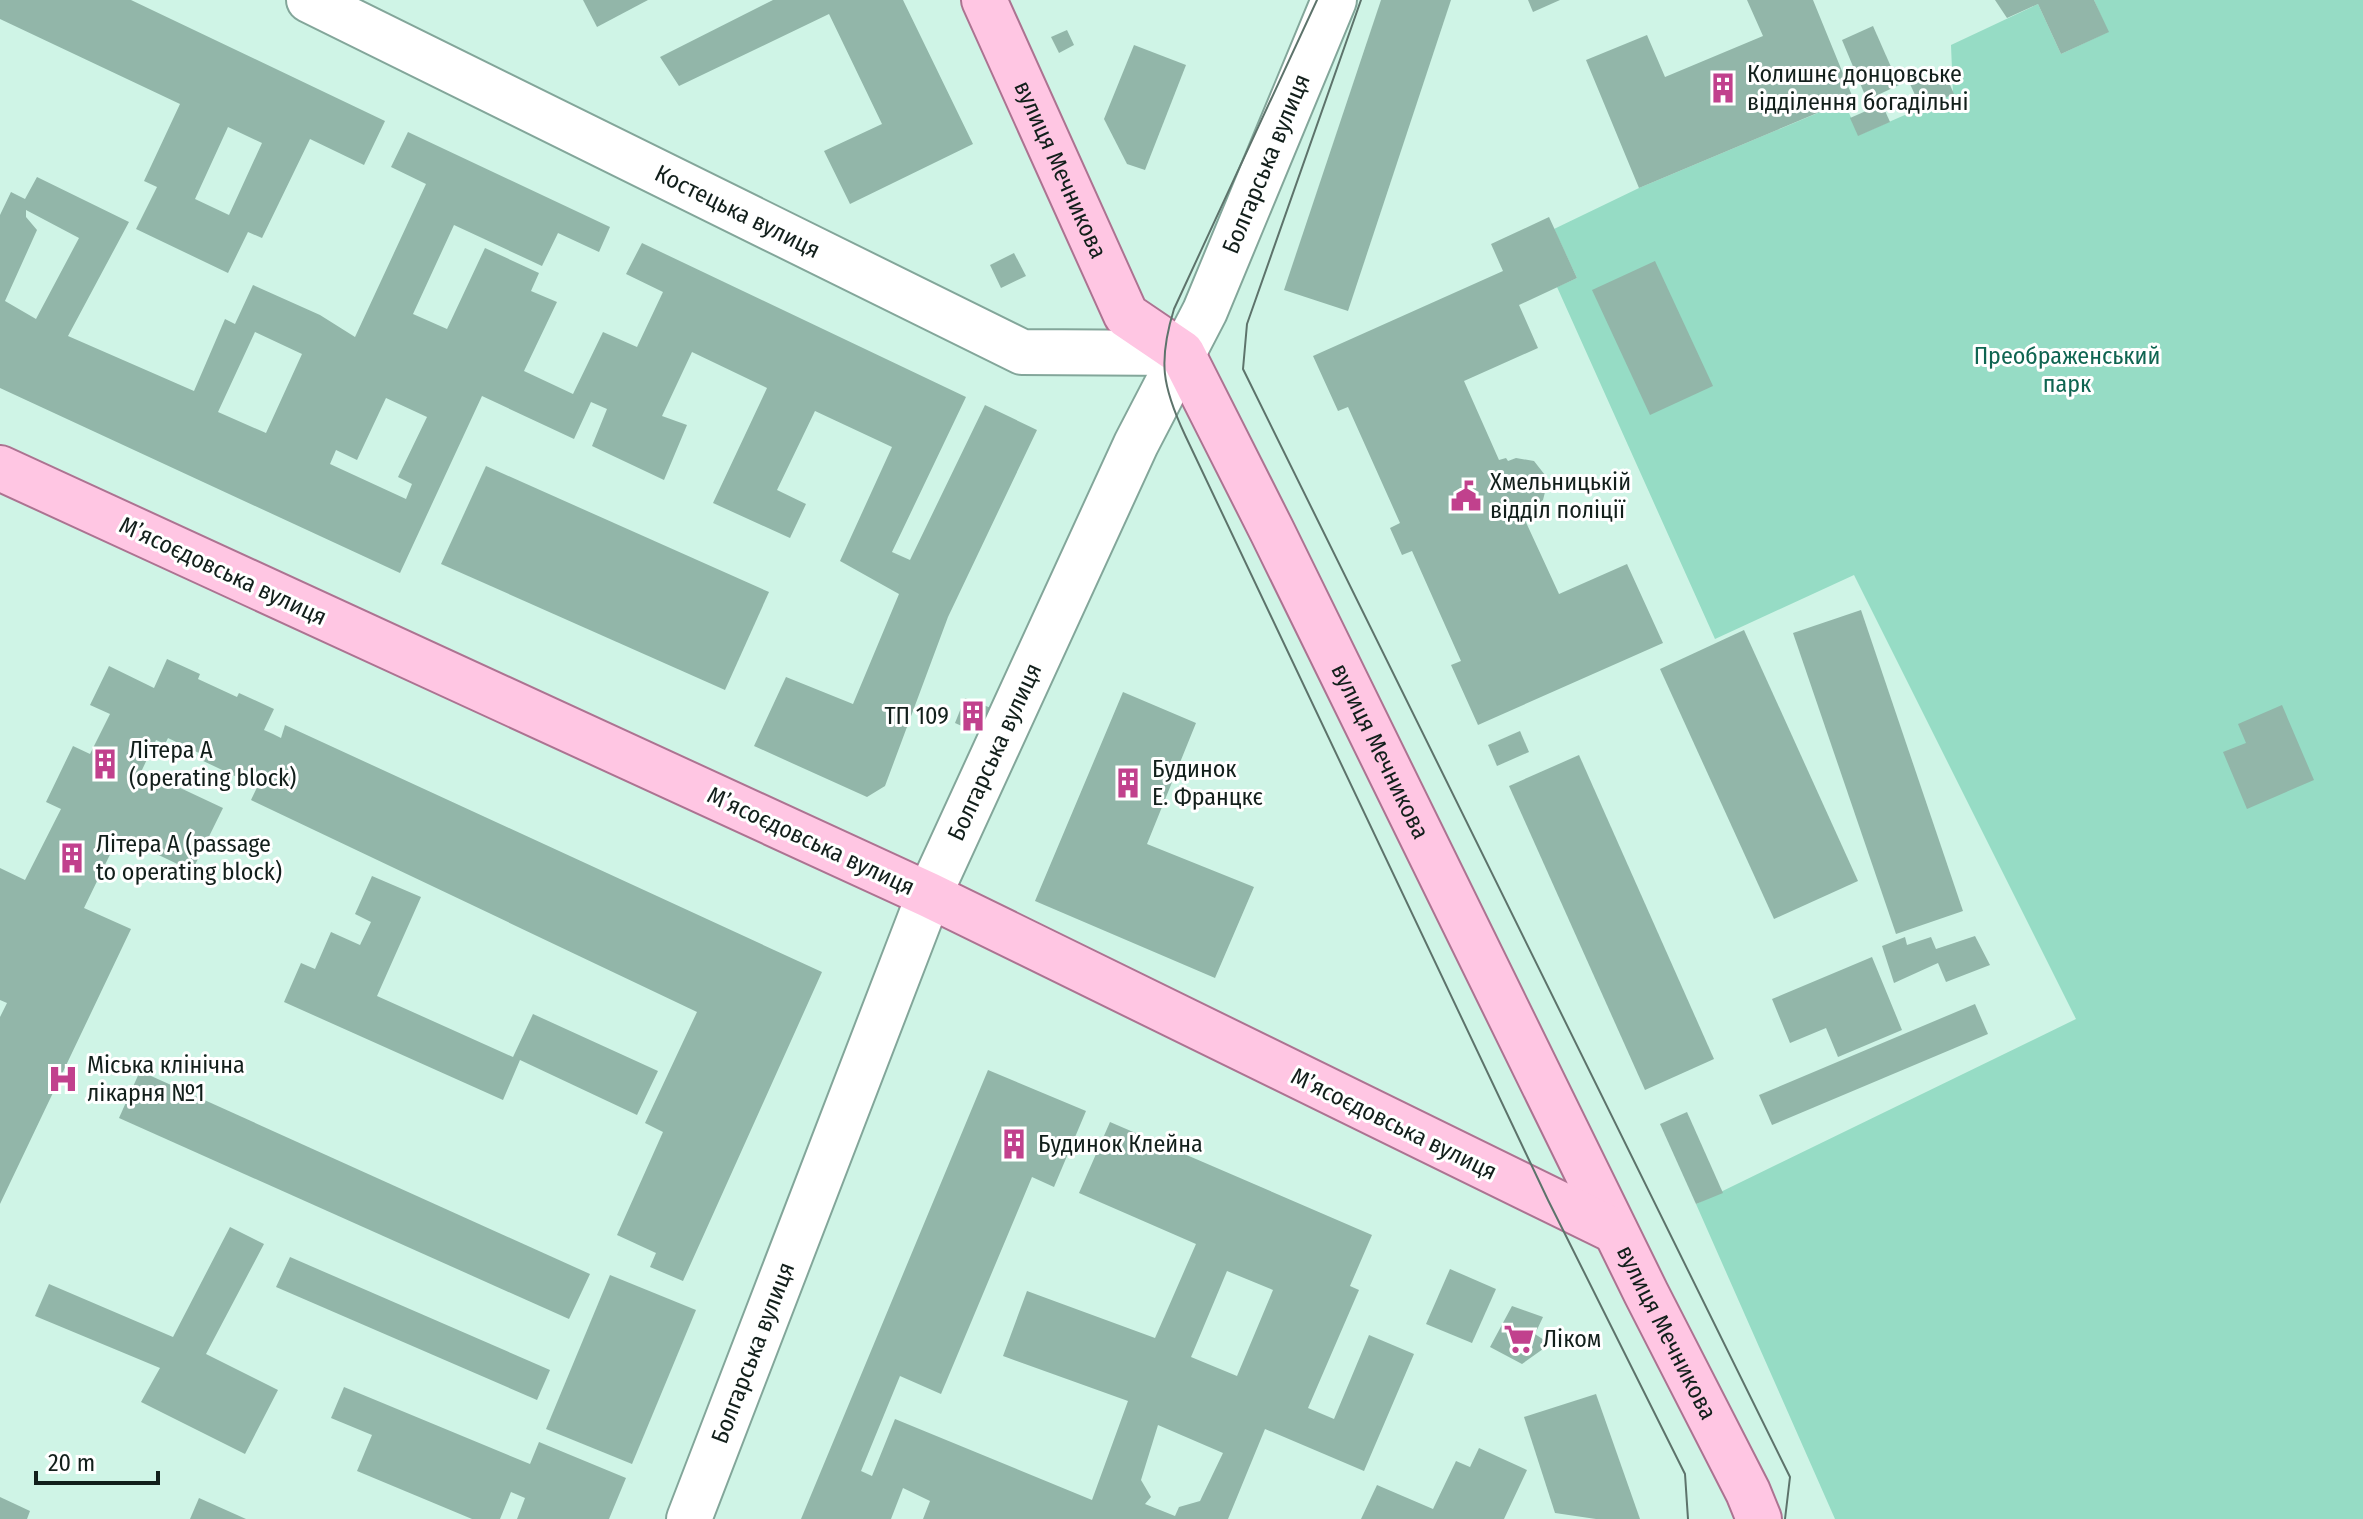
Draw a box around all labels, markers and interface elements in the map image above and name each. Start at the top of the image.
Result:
place label: Колишнє донцовське відділення богадільні [1747,60,1969,116]
street label: Болгарська вулиця [1216,70,1316,258]
building icon: Колишнє донцовське відділення богадільні [1706,71,1740,105]
street label: вулиця Мечникова [1008,77,1113,263]
street label: Костецька вулиця [650,159,825,264]
park label: Преображенський парк [1974,342,2160,398]
place label: Хмельницькій відділ поліції [1490,468,1631,524]
public building icon: Хмельницькій відділ поліції [1449,479,1483,513]
street label: Мʼясоєдовська вулиця [115,511,331,631]
street label: Болгарська вулиця [942,659,1047,845]
street label: вулиця Мечникова [1325,659,1435,843]
building icon: ТП 109 [956,699,990,733]
place label: ТП 109 [884,702,949,730]
place label: Літера А (operating block) [129,736,296,792]
building icon: Літера А (operating block) [88,747,122,781]
place label: Будинок Е. Францкє [1152,755,1263,811]
building icon: Будинок Е. Францкє [1111,766,1145,800]
street label: Мʼясоєдовська вулиця [703,781,919,901]
place label: Літера А (passage to operating block) [96,830,282,886]
building icon: Літера А (passage to operating block) [55,841,89,875]
place label: Міська клінічна лікарня №1 [87,1051,245,1107]
hospital icon: Міська клінічна лікарня №1 [46,1062,80,1096]
street label: Мʼясоєдовська вулиця [1287,1062,1501,1186]
building icon: Будинок Клейна [997,1127,1031,1161]
place label: Будинок Клейна [1038,1130,1203,1158]
street label: вулиця Мечникова [1611,1241,1722,1424]
street label: Болгарська вулиця [705,1258,800,1448]
supermarket icon: Ліком [1502,1322,1536,1356]
place label: Ліком [1543,1325,1601,1353]
scale bar [36,1435,158,1485]
text: 20 m [48,1449,95,1477]

